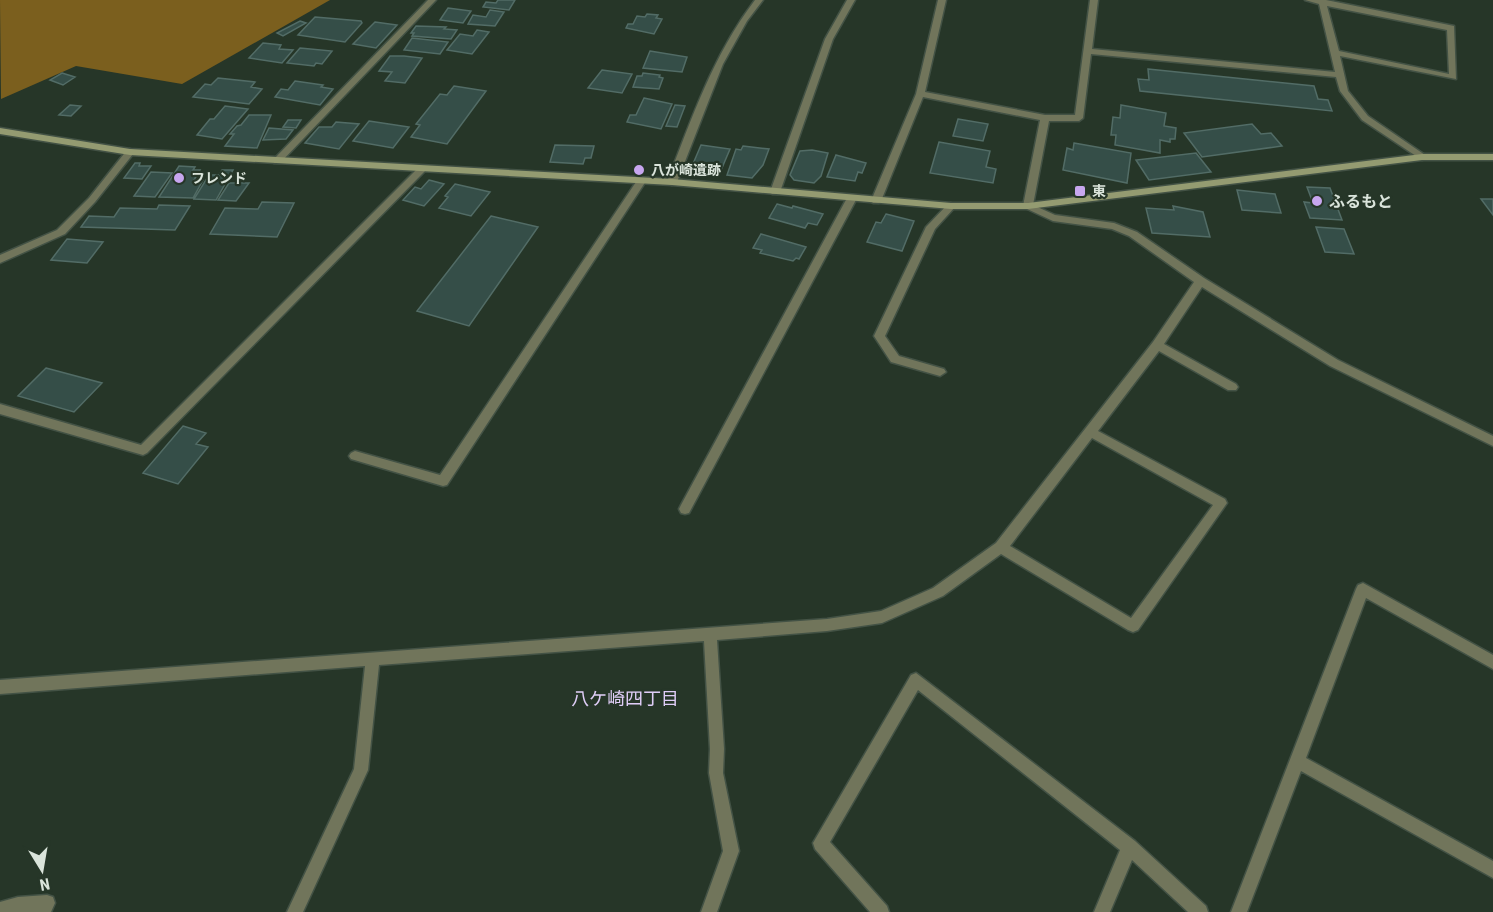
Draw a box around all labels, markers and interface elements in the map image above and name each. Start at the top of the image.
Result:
place label: 八が崎遺跡 [651,162,721,178]
marker: 八が崎遺跡 [632,163,646,177]
place label: フレンド [191,170,247,186]
marker: フレンド [172,171,186,185]
place label: 東 [1092,183,1106,199]
marker: 東 [1073,184,1087,198]
place label: ふるもと [1329,192,1393,211]
marker: ふるもと [1310,194,1324,208]
district label: 八ケ崎四丁目 [571,688,679,709]
north arrow [12,840,72,900]
text: N [38,874,51,894]

